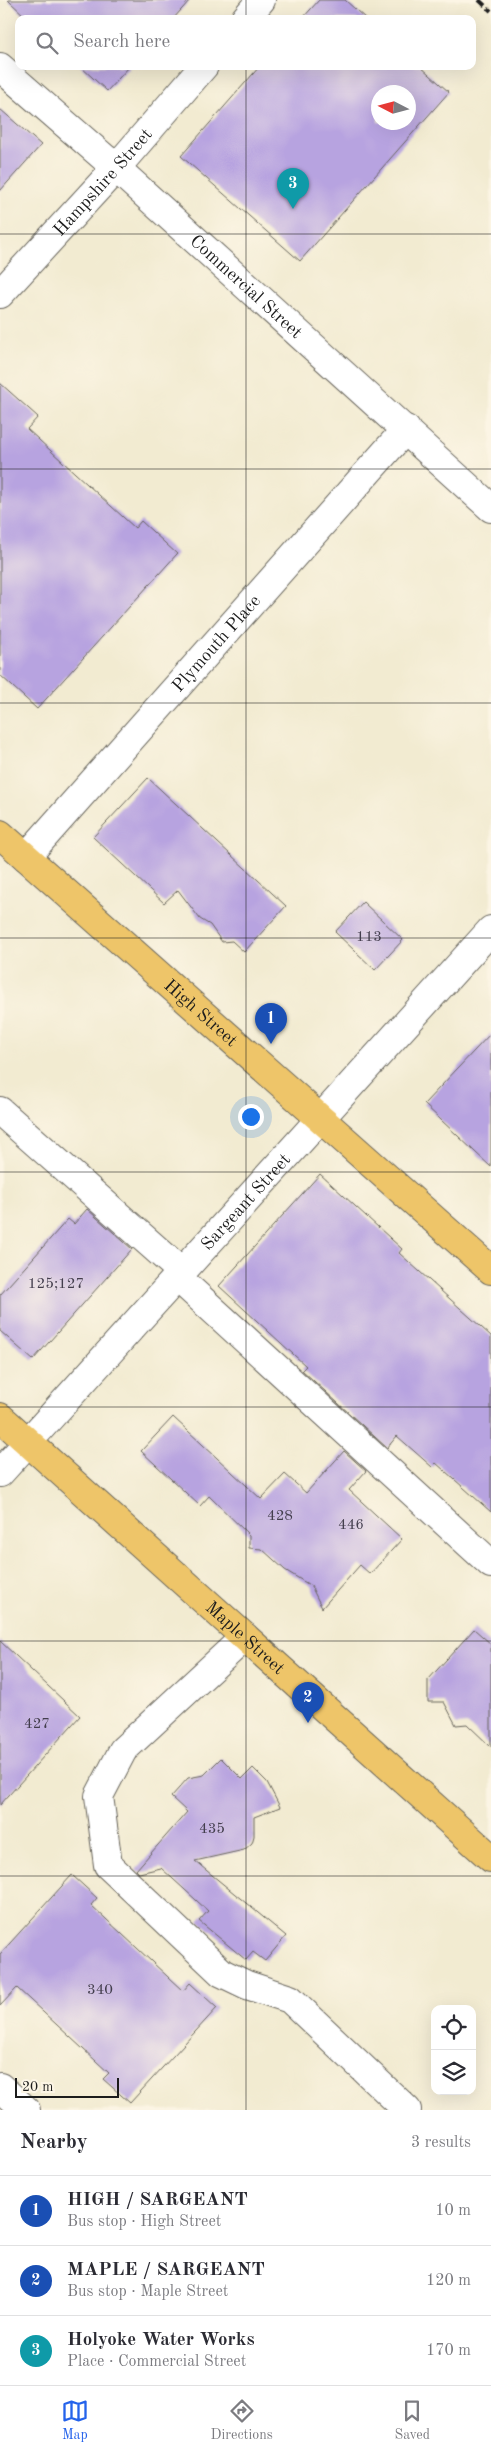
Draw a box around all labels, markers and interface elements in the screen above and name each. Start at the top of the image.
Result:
search box [15,15,476,70]
icon: search [33,29,61,57]
text: Search here [73,33,170,52]
north arrow [371,85,416,130]
street label: Hampshire Street [50,125,156,240]
pin: 3 [277,168,309,209]
street label: Commercial Street [186,232,305,342]
street label: Plymouth Place [169,592,264,696]
house number: 113 [356,930,382,945]
street label: High Street [160,976,241,1050]
pin: 1 [255,1003,287,1044]
your location [238,1104,264,1130]
street label: Sargeant Street [198,1150,294,1254]
house number: 125;127 [28,1277,84,1292]
house number: 428 [267,1509,293,1524]
house number: 446 [338,1518,364,1533]
street label: Maple Street [202,1598,288,1678]
pin: 2 [292,1682,324,1723]
house number: 427 [24,1717,50,1732]
house number: 435 [199,1822,225,1837]
house number: 340 [87,1983,113,1998]
map controls [431,2005,476,2095]
button: locate [431,2005,476,2050]
button: layers [431,2050,476,2095]
scale bar [15,2075,119,2098]
text: 20 m [22,2080,53,2094]
text: Nearby [20,2132,88,2153]
text: 3 results [411,2135,471,2151]
text: HIGH / SARGEANT [67,2191,248,2210]
text: 1 [31,2203,41,2219]
text: 10 m [435,2203,471,2219]
text: Bus stop · High Street [67,2214,221,2230]
text: MAPLE / SARGEANT [67,2261,265,2280]
text: 2 [31,2273,41,2289]
text: 120 m [426,2273,471,2289]
text: Bus stop · Maple Street [67,2284,228,2300]
text: Holyoke Water Works [67,2331,255,2350]
text: 3 [31,2343,41,2359]
text: 170 m [426,2343,471,2359]
text: Place · Commercial Street [67,2354,246,2370]
tab: Map [61,2397,89,2444]
tab: Directions [211,2397,273,2444]
tab: Saved [394,2397,430,2444]

